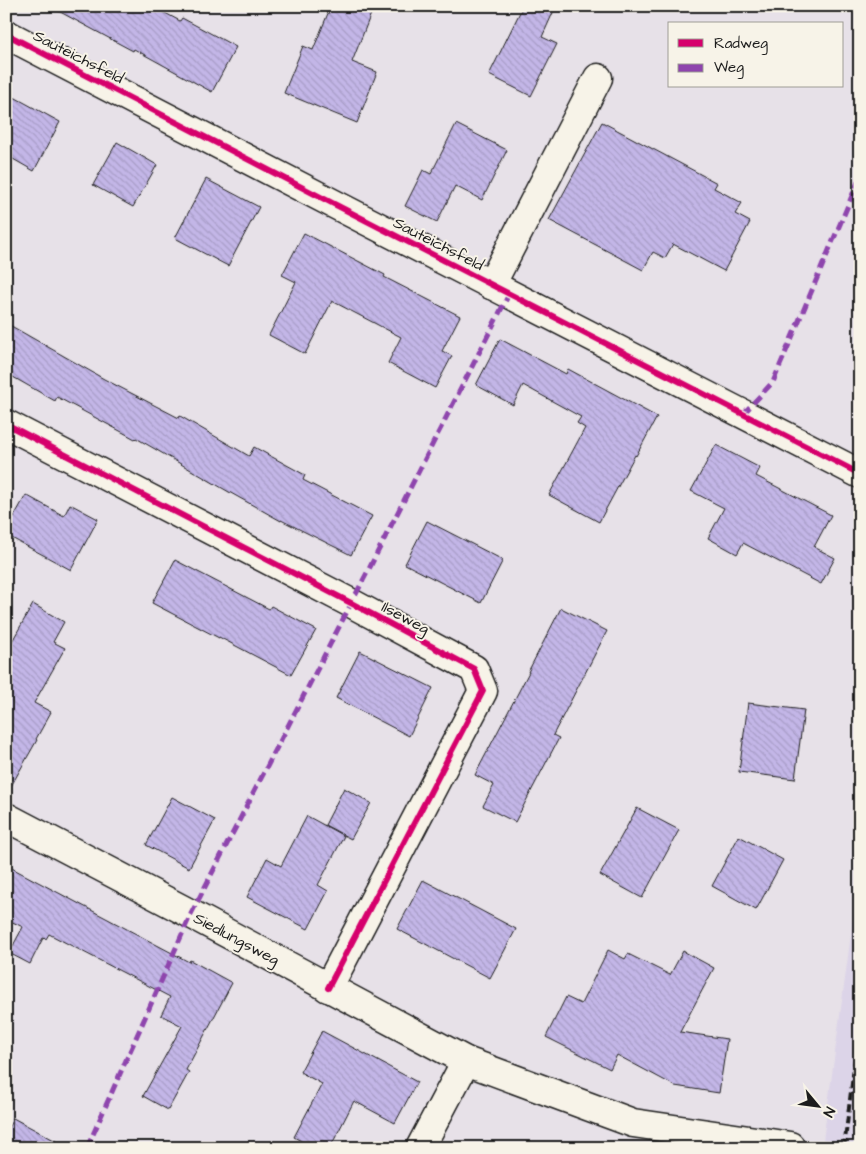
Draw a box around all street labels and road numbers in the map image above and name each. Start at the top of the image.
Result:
street label: Sauteichsfeld [29,25,128,89]
street label: Sauteichsfeld [389,212,488,276]
street label: Ilseweg [377,596,433,641]
street label: Siedlungsweg [189,907,283,972]

